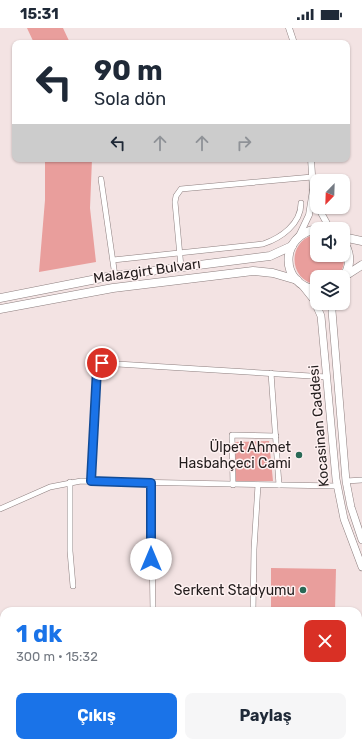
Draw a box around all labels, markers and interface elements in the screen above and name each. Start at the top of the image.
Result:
text: 15:31 [20,5,59,23]
text: 90 m [94,54,163,87]
icon: left [28,56,80,108]
text: Sola dön [94,88,166,110]
icon: left [107,132,129,154]
icon: ahead [149,132,171,154]
icon: ahead [191,132,213,154]
icon: right [233,132,255,154]
north arrow [310,174,350,214]
map controls [310,174,350,310]
button: sound [310,222,350,262]
street label: Malazgirt Bulvarı [92,255,202,287]
button: layers [310,270,350,310]
pin [85,346,119,380]
icon: arrive [91,352,113,374]
street label: Kocasinan Caddesi [305,364,333,488]
place label: Ülpet Ahmet Hasbahçeci Cami [179,439,292,472]
marker: Ülpet Ahmet Hasbahçeci Cami [294,450,304,460]
position arrow [130,538,172,580]
place label: Serkent Stadyumu [174,582,295,599]
marker: Serkent Stadyumu [298,585,308,595]
text: 1 dk [16,620,62,648]
button: close [304,620,346,662]
text: 300 m · 15:32 [16,649,98,664]
button: Çıkış [16,693,177,739]
button: Paylaş [185,693,346,739]

